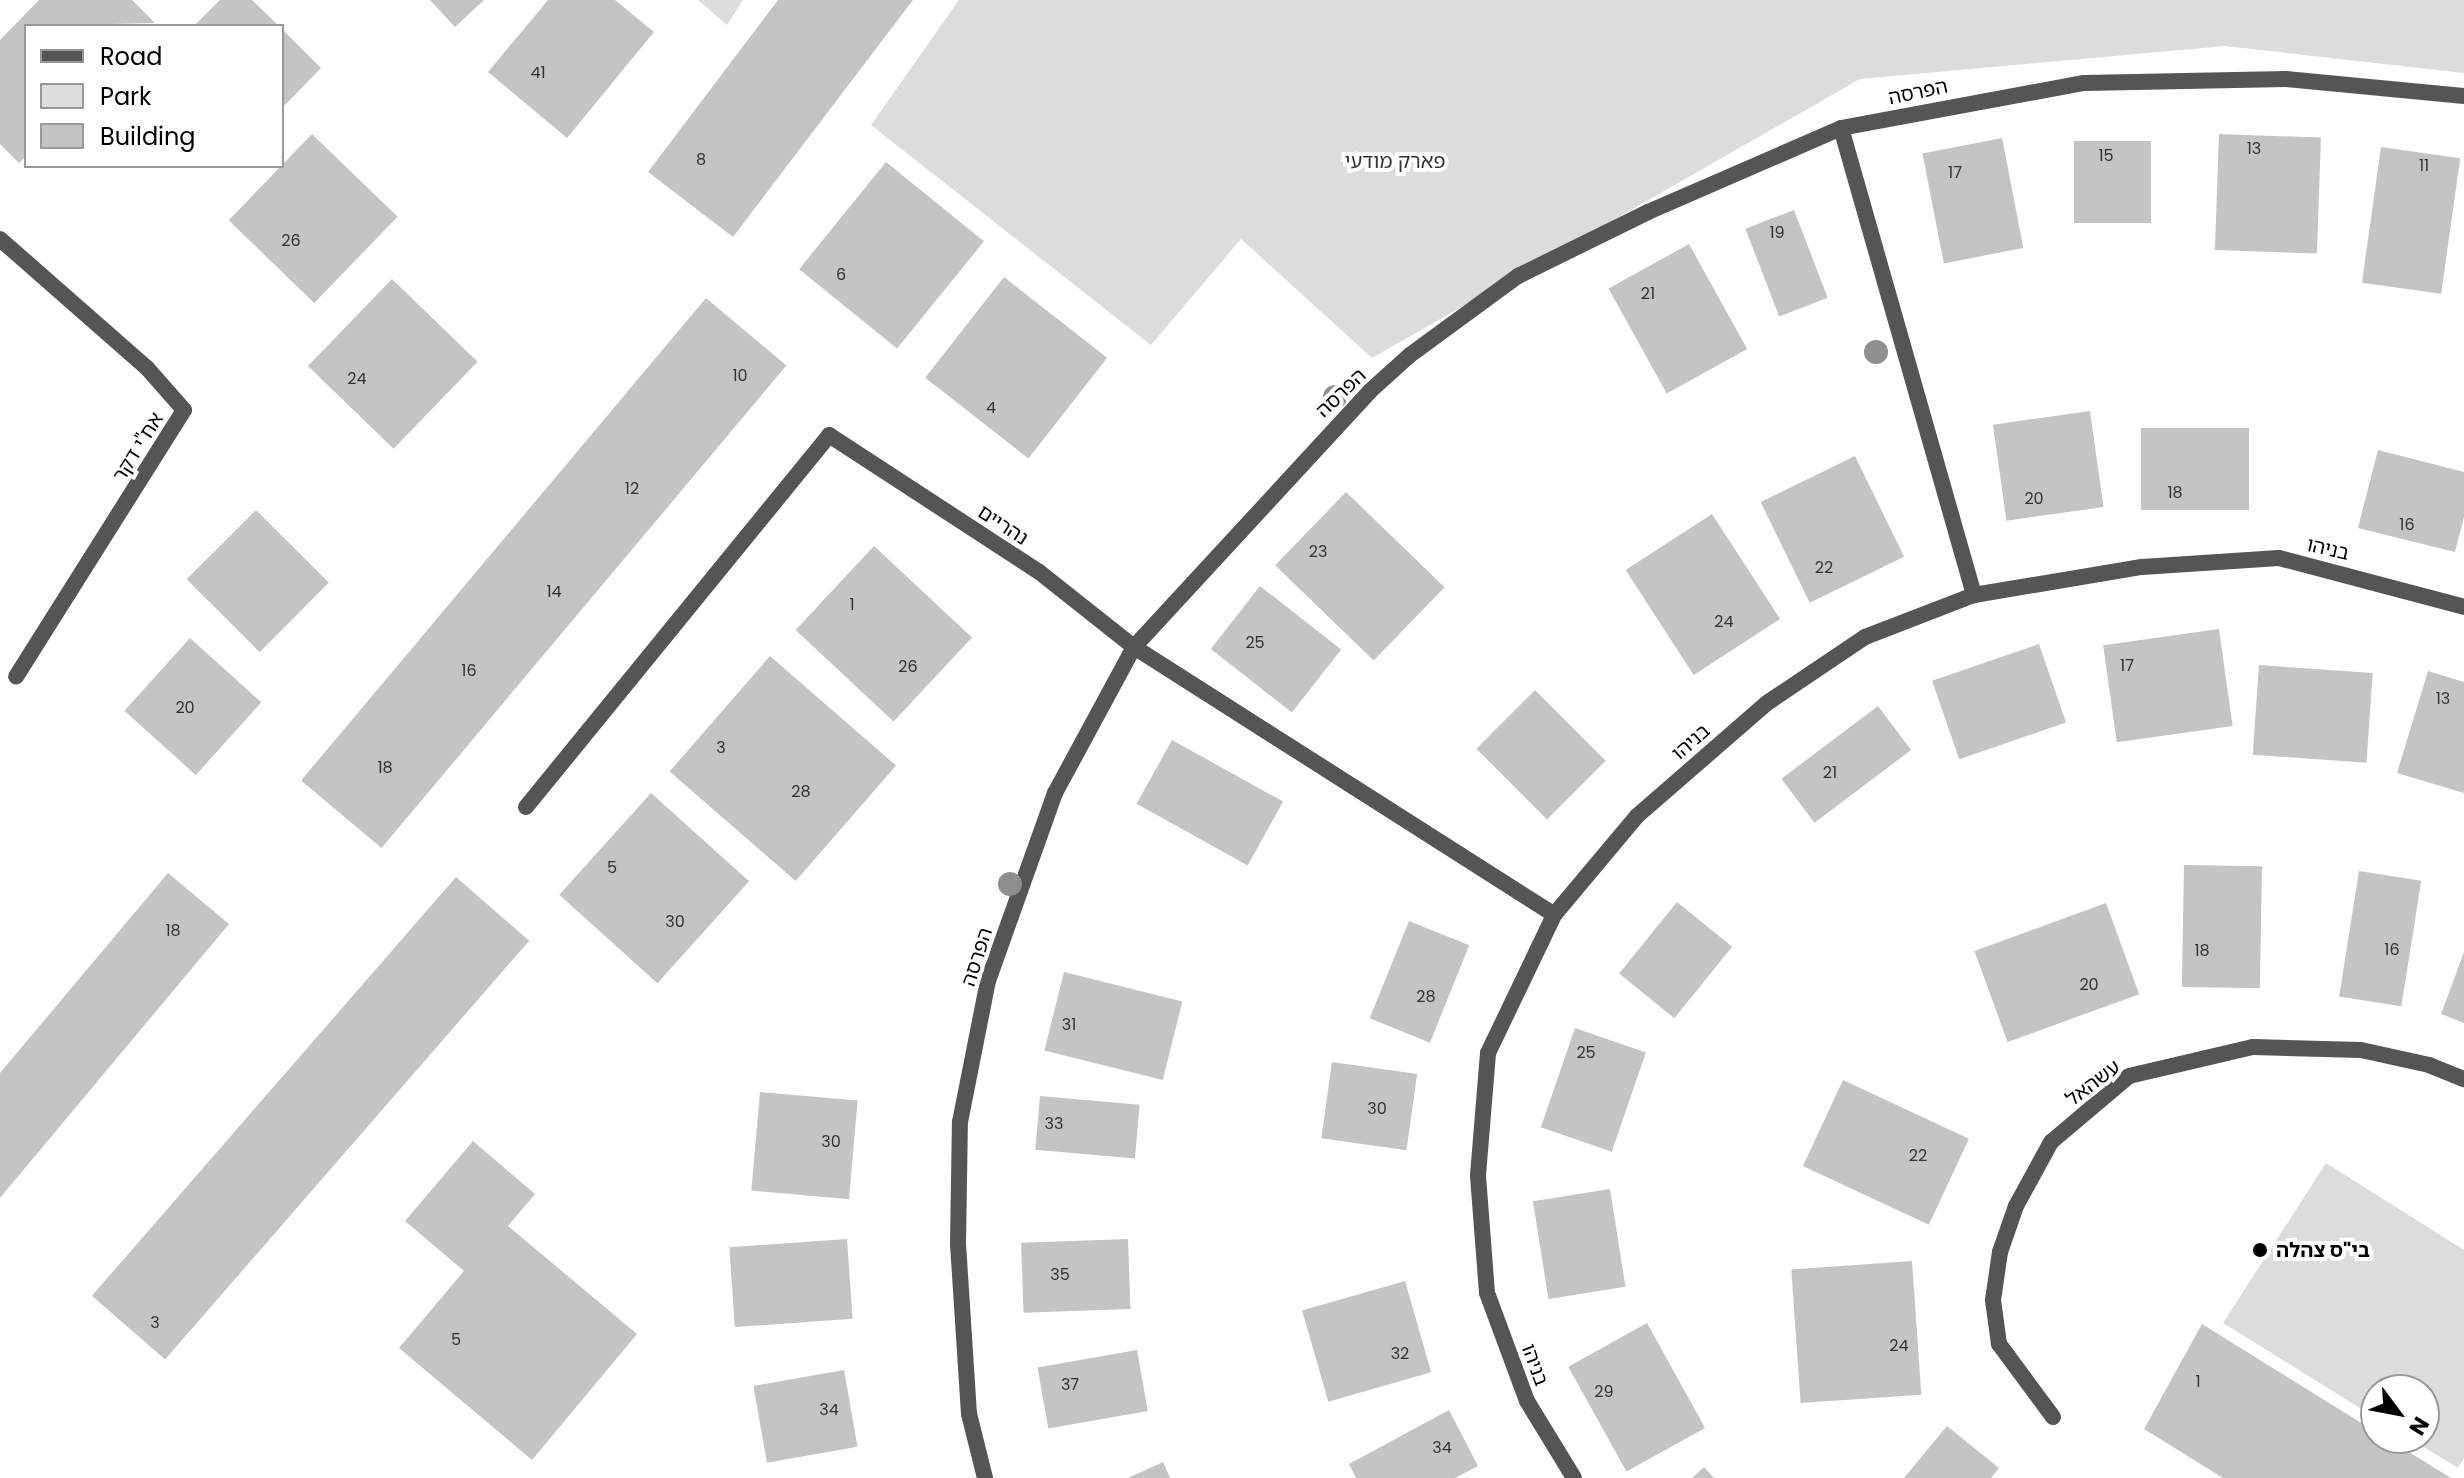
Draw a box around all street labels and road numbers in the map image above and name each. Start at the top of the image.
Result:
street label: הפרסה [1886,74,1950,110]
street label: הפרסה [1311,363,1371,423]
street label: אח"י דקר [107,408,169,486]
street label: נהריים [973,500,1033,550]
street label: בניהו [2304,532,2352,566]
street label: בניהו [1667,719,1715,765]
street label: הפרסה [956,925,998,989]
street label: עשהאל [2061,1055,2125,1111]
street label: בניהו [1516,1341,1554,1389]

